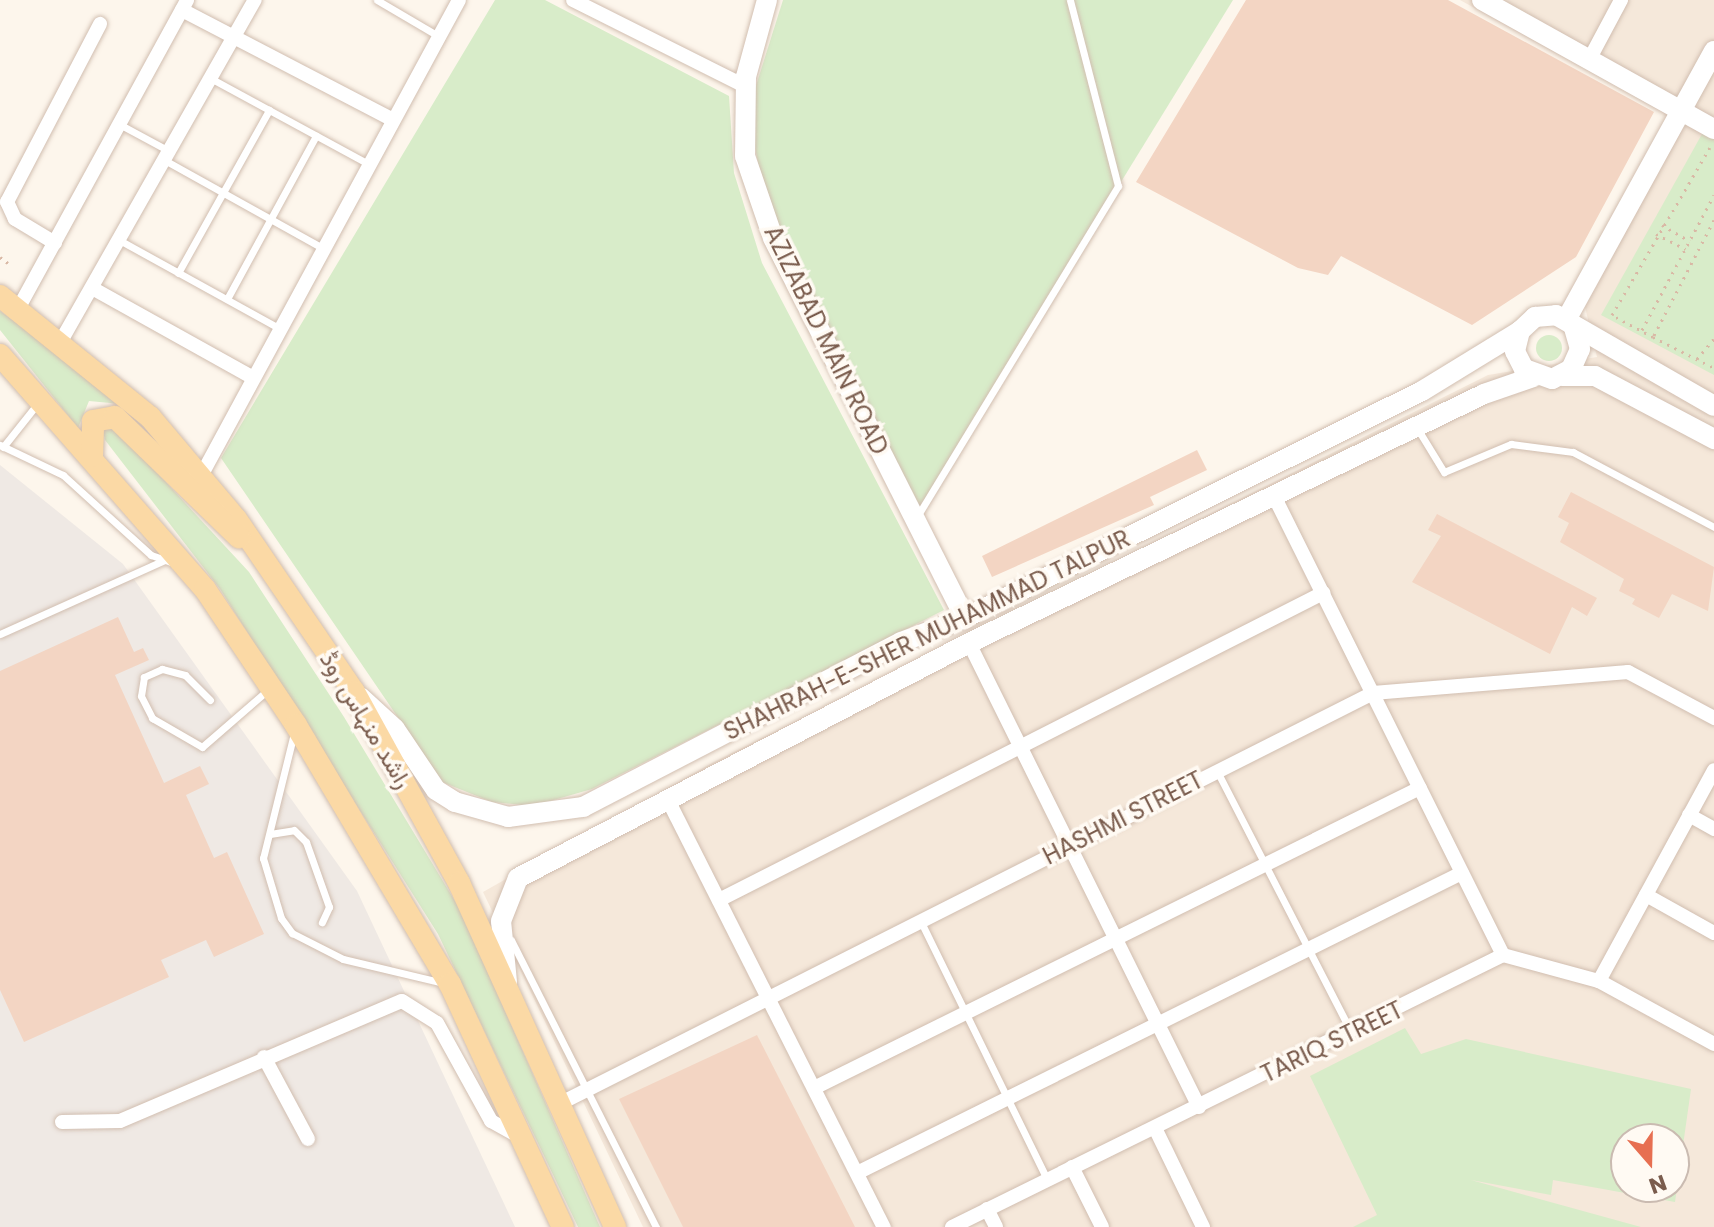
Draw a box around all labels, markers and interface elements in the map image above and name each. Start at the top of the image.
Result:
street label: AZIZABAD MAIN ROAD [758,221,894,459]
street label: SHAHRAH-E-SHER MUHAMMAD TALPUR [719,524,1135,746]
street label: راشد منہاس روڈ [314,647,418,793]
street label: HASHMI STREET [1038,765,1208,871]
street label: TARIQ STREET [1256,995,1408,1089]
north arrow [1610,1123,1690,1203]
text: N [1645,1167,1671,1202]

